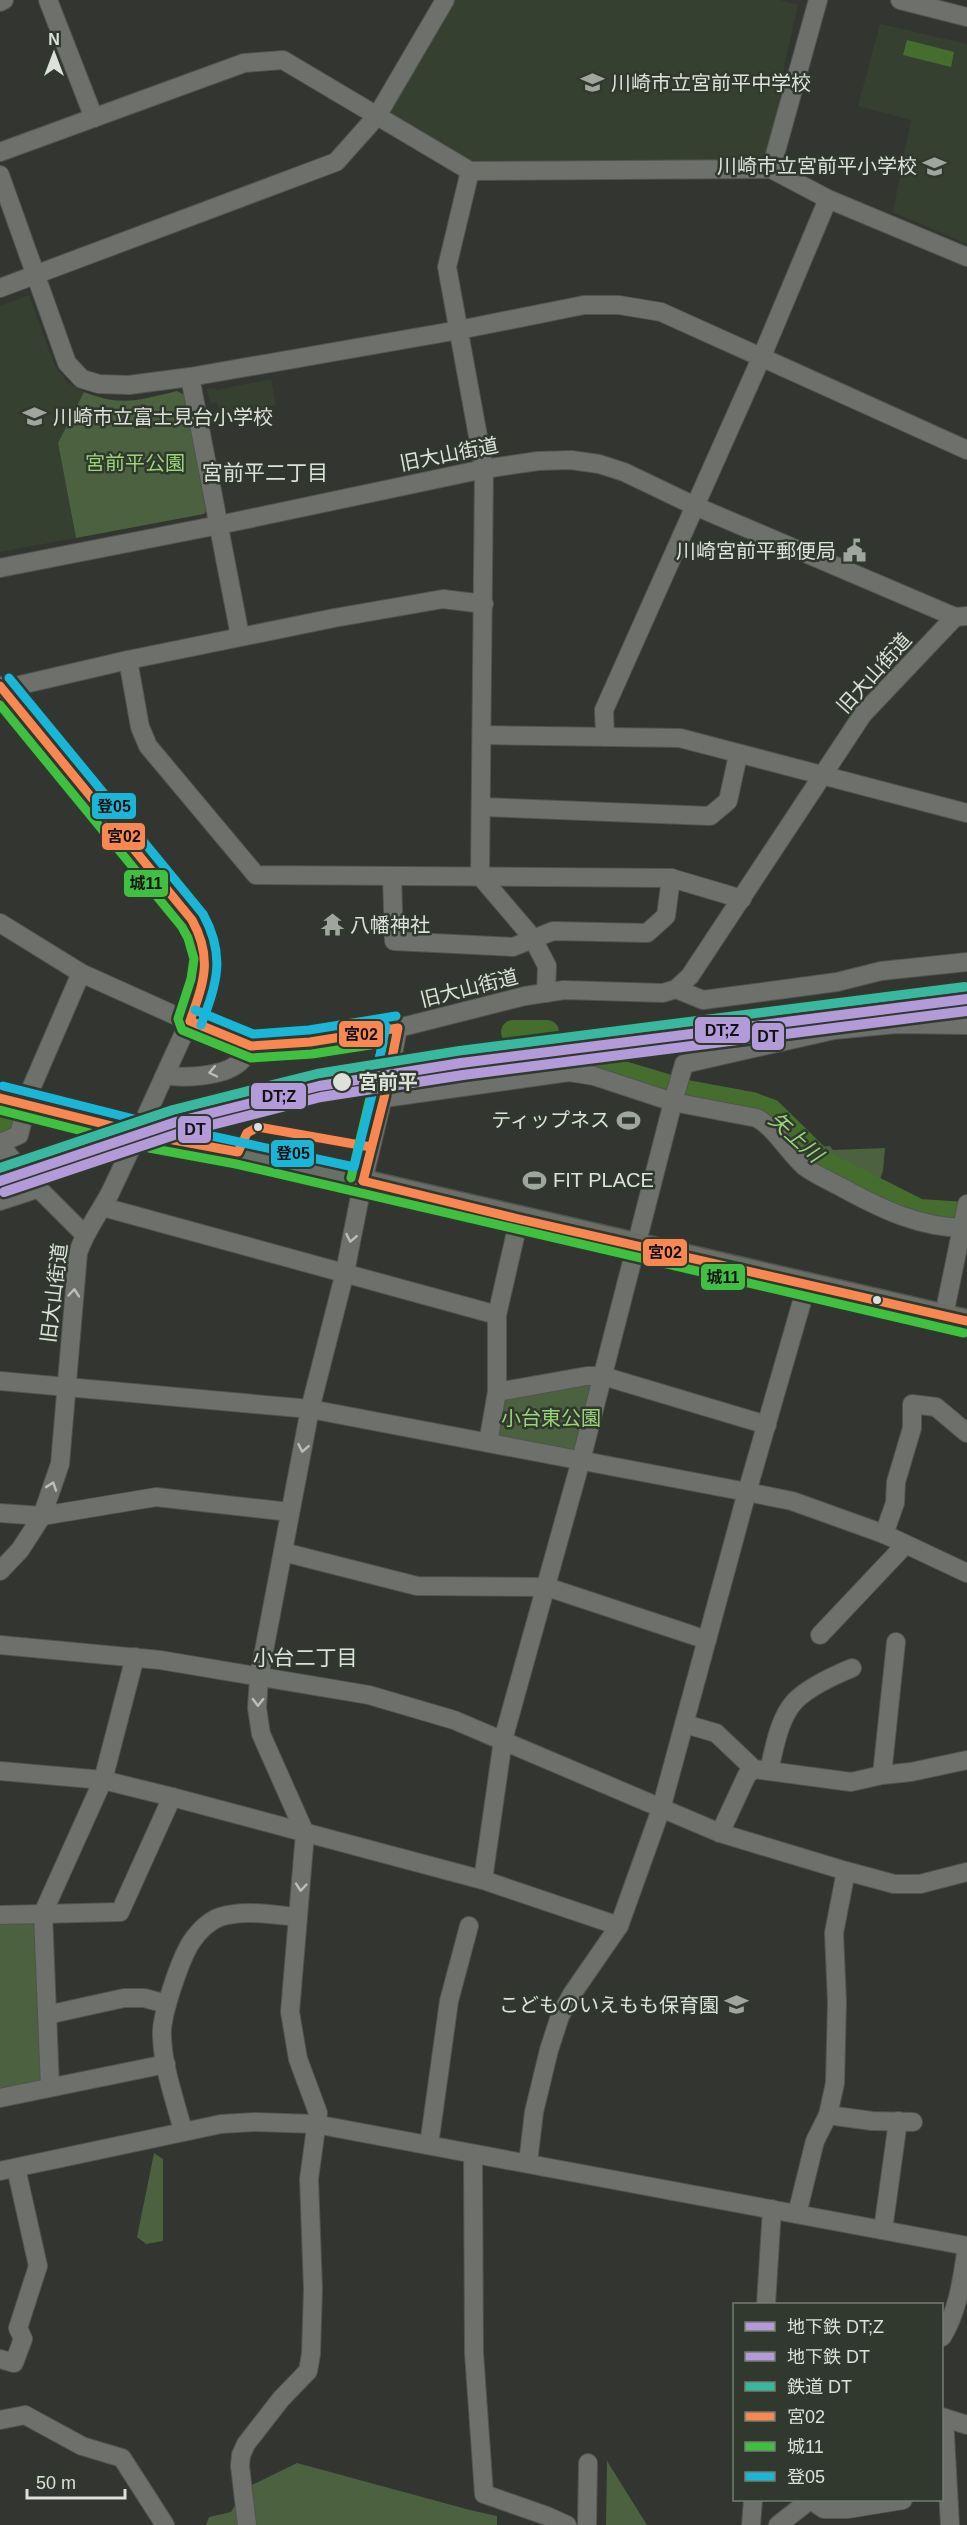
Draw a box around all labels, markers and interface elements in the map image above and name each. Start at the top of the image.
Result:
north arrow [24,24,84,84]
text: N [48,31,60,48]
school or university icon: 川崎市立宮前平中学校 [580,70,606,96]
place label: 川崎市立宮前平中学校 [611,72,811,94]
school or university icon: 川崎市立宮前平小学校 [922,153,948,179]
place label: 川崎市立宮前平小学校 [717,155,917,177]
school or university icon: 川崎市立富士見台小学校 [22,404,48,430]
place label: 川崎市立富士見台小学校 [53,406,273,428]
street label: 旧大山街道 [398,434,500,474]
park label: 宮前平公園 [85,452,185,474]
district label: 宮前平二丁目 [202,461,328,484]
public building icon: 川崎宮前平郵便局 [841,538,867,564]
place label: 川崎宮前平郵便局 [676,540,836,562]
street label: 旧大山街道 [832,628,916,718]
line badge: 登05 [91,792,137,820]
text: 登05 [97,798,131,815]
line badge: 宮02 [101,822,146,851]
text: 宮02 [107,828,141,845]
line badge: 城11 [123,869,169,898]
text: 城11 [130,874,163,892]
temple icon: 八幡神社 [319,912,345,938]
place label: 八幡神社 [350,914,430,936]
street label: 旧大山街道 [418,965,520,1011]
line badge: DT;Z [694,1016,751,1044]
line badge: 宮02 [338,1020,384,1048]
text: DT;Z [705,1022,740,1039]
line badge: DT [751,1022,785,1051]
text: 宮02 [344,1026,378,1043]
text: DT [757,1028,779,1045]
one-way arrow [209,1065,219,1078]
marker: 宮前平 [331,1071,353,1093]
place label: 宮前平 [358,1071,418,1093]
line badge: DT;Z [250,1082,307,1110]
text: DT;Z [262,1088,297,1105]
sports icon: ティップネス [615,1107,641,1133]
water label: 矢上川 [765,1107,829,1168]
place label: ティップネス [491,1109,610,1131]
line badge: DT [177,1115,212,1144]
text: DT [184,1121,206,1138]
unlabelled marker [252,1121,264,1133]
line badge: 登05 [270,1139,315,1168]
text: 登05 [276,1145,310,1162]
sports icon: FIT PLACE [522,1167,548,1193]
place label: FIT PLACE [553,1169,654,1191]
one-way arrow [345,1233,358,1243]
line badge: 宮02 [642,1238,688,1267]
street label: 旧大山街道 [37,1242,71,1344]
text: 宮02 [648,1244,682,1261]
line badge: 城11 [700,1263,746,1291]
text: 城11 [707,1268,740,1286]
one-way arrow [67,1289,80,1298]
unlabelled marker [871,1294,883,1306]
park label: 小台東公園 [501,1407,601,1429]
one-way arrow [297,1443,310,1453]
one-way arrow [45,1481,58,1492]
district label: 小台二丁目 [253,1646,358,1669]
one-way arrow [252,1698,264,1707]
one-way arrow [294,1883,307,1892]
school or university icon: こどものいえもも保育園 [724,1992,750,2018]
place label: こどものいえもも保育園 [499,1994,719,2016]
legend [733,2303,943,2501]
text: 地下鉄 DT;Z [787,2317,884,2337]
text: 地下鉄 DT [787,2347,870,2367]
text: 鉄道 DT [787,2377,852,2397]
text: 宮02 [787,2407,825,2427]
text: 城11 [787,2437,824,2457]
scale bar [27,2462,124,2500]
text: 登05 [787,2467,825,2487]
text: 50 m [36,2473,76,2493]

